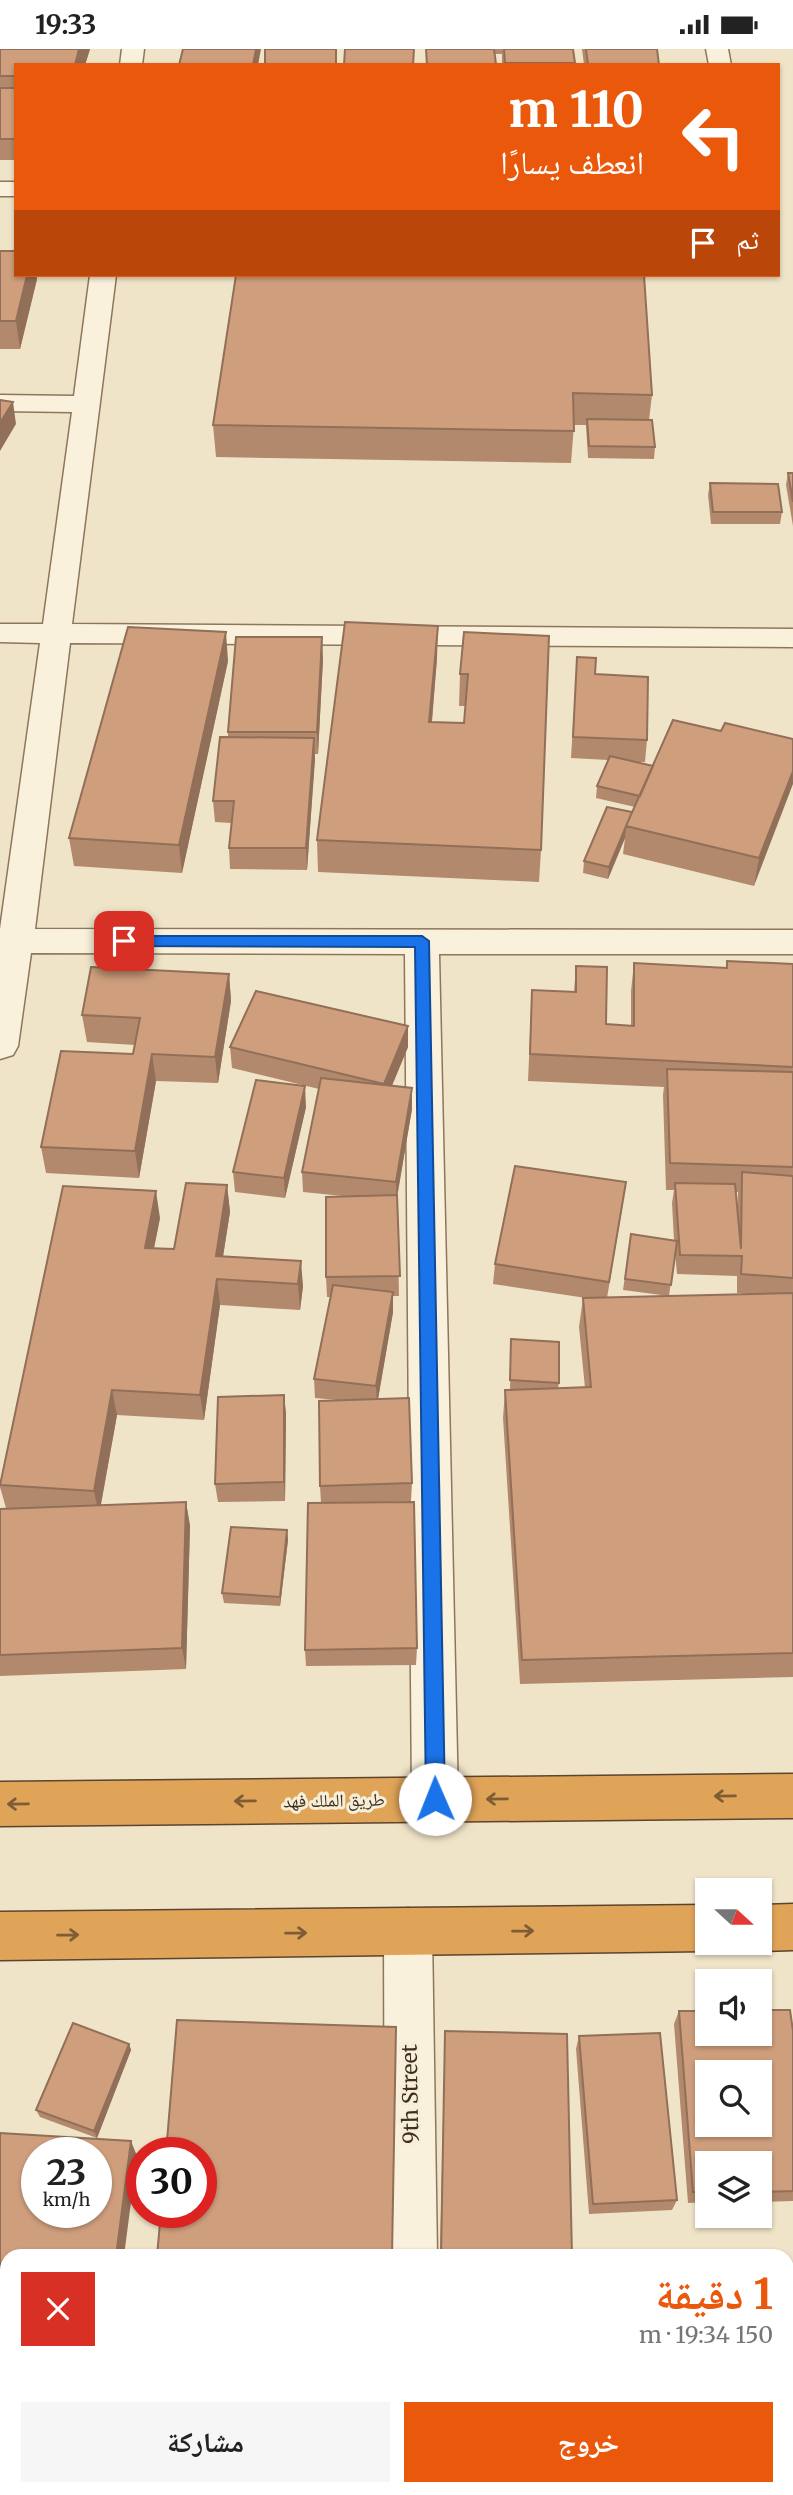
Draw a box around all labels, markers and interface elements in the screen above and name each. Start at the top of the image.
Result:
text: 19:33 [35,8,96,41]
text: 110 m [509,79,644,140]
icon: left [668,91,759,182]
text: انعطف يسارًا [500,143,644,183]
text: ثم [736,223,759,256]
icon: arrive [684,224,722,262]
pin [94,911,154,971]
icon: arrive [105,922,143,960]
position arrow [398,1762,472,1836]
street label: طريق الملك فهد [283,1788,385,1812]
one-way arrow [714,1790,737,1803]
one-way arrow [486,1792,509,1806]
one-way arrow [234,1794,257,1808]
one-way arrow [7,1797,30,1810]
north arrow [695,1878,772,1955]
map controls [695,1878,772,2228]
one-way arrow [511,1924,534,1938]
one-way arrow [284,1926,307,1940]
one-way arrow [56,1929,79,1942]
button: sound [695,1969,772,2046]
street label: 9th Street [396,2044,424,2144]
button: search [695,2060,772,2137]
speed limit sign: 30 [126,2137,217,2228]
text: 23 [47,2151,86,2195]
button: layers [695,2151,772,2228]
text: km/h [43,2188,90,2211]
text: 1 دقيقة [655,2268,773,2320]
button: close [21,2272,95,2346]
text: 150 m · 19:34 [639,2320,773,2349]
button: مشاركة [21,2402,390,2482]
button: خروج [404,2402,773,2482]

